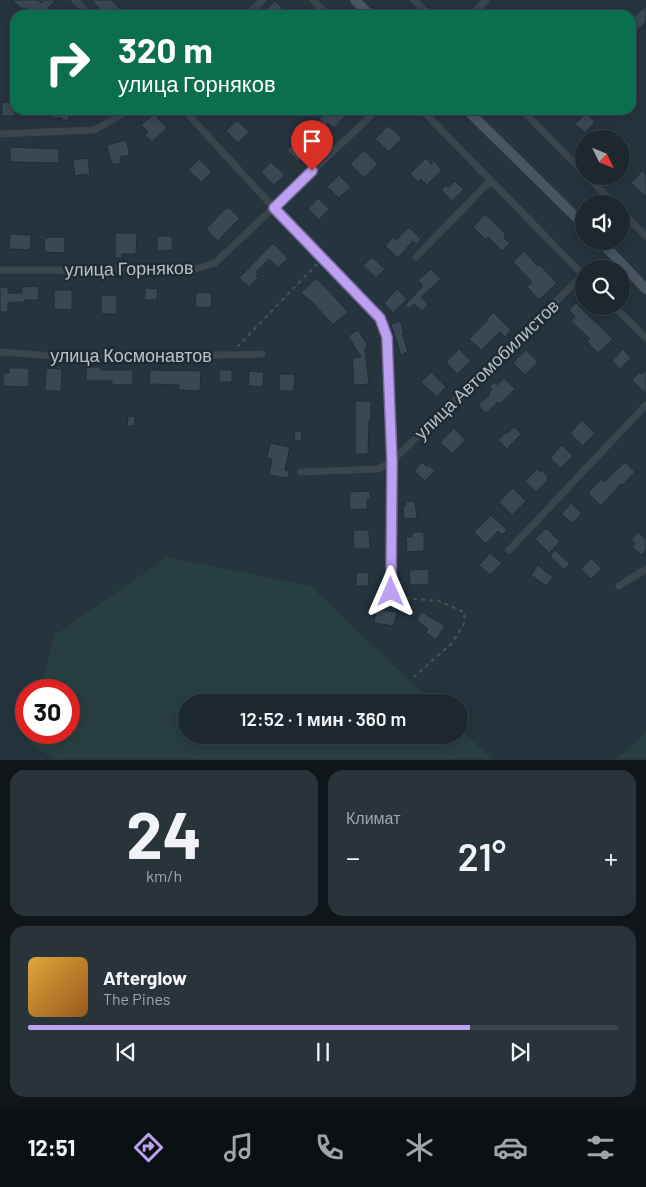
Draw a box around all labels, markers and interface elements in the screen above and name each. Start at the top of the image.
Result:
text: 320 m [118,28,213,70]
icon: right [35,30,100,95]
text: улица Горняков [118,70,276,96]
pin [291,120,333,171]
icon: arrive [298,127,326,155]
north arrow [575,130,630,185]
map controls [575,130,630,315]
button: sound [575,195,630,250]
street label: улица Горняков [64,256,194,280]
button: search [575,260,630,315]
street label: улица Автомобилистов [409,294,563,444]
street label: улица Космонавтов [50,344,212,366]
position arrow [364,565,416,617]
speed limit sign: 30 [15,679,80,744]
text: 12:52 · 1 мин · 360 m [240,707,406,730]
text: 24 [126,794,202,872]
text: Климат [346,808,400,827]
text: 21° [458,833,506,879]
text: − [346,840,360,874]
text: + [604,840,618,874]
text: km/h [146,866,182,885]
text: Afterglow [103,966,187,989]
text: The Pines [103,989,171,1008]
icon: previous [112,1038,140,1066]
icon: pause [309,1038,337,1066]
icon: next [506,1038,534,1066]
icon: directions [131,1130,166,1165]
icon: music [221,1130,256,1165]
icon: phone [312,1130,347,1165]
icon: climate [402,1130,437,1165]
icon: car [493,1130,528,1165]
icon: filters [583,1130,618,1165]
text: 12:51 [28,1134,75,1160]

